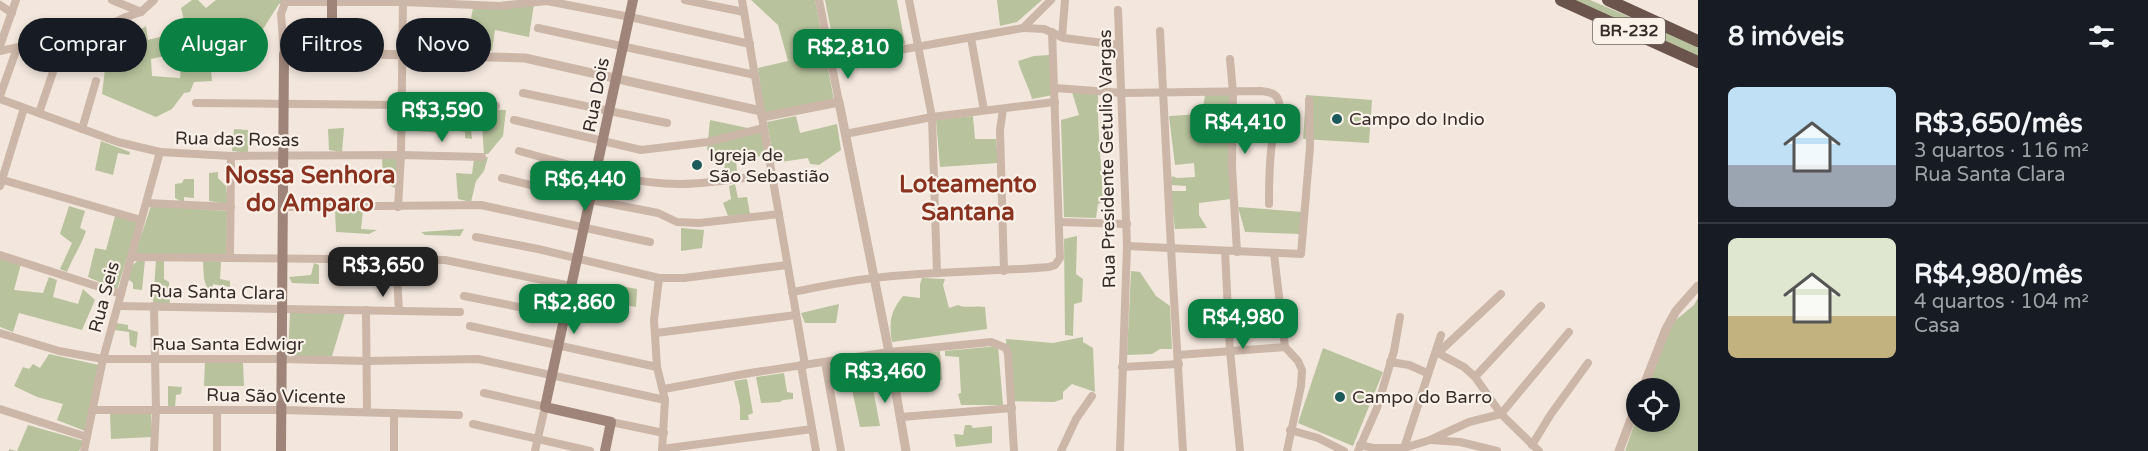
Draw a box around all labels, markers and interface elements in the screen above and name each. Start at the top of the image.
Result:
chip: Comprar [18,18,147,72]
chip: Alugar [159,18,268,72]
chip: Filtros [280,18,384,72]
chip: Novo [396,18,491,72]
road number: BR-232 [1593,18,1665,44]
icon: filters [2085,20,2118,53]
text: 8 imóveis [1728,21,1844,52]
pin: R$2,810 [793,29,903,80]
street label: Rua Presidente Getulio Vargas [1094,29,1120,289]
text: R$2,810 [807,36,889,60]
street label: Rua Dois [578,56,614,134]
pin: R$3,590 [387,92,497,143]
text: R$3,590 [401,99,483,123]
pin: R$4,410 [1190,104,1300,155]
place label: Campo do Indio [1349,108,1485,130]
text: R$3,650/mês [1914,108,2083,139]
text: R$4,410 [1204,111,1286,135]
icon: home [1776,111,1848,183]
marker: Campo do Indio [1330,112,1344,126]
street label: Rua das Rosas [175,127,299,151]
text: 3 quartos · 116 m² [1914,139,2089,163]
place label: Igreja de São Sebastião [709,144,830,187]
marker: Igreja de São Sebastião [690,158,704,172]
district label: Nossa Senhora do Amparo [224,161,396,218]
pin: R$6,440 [530,161,640,212]
text: Rua Santa Clara [1914,163,2065,187]
text: R$6,440 [544,168,626,192]
district label: Loteamento Santana [899,170,1037,227]
pin: R$3,650 [328,247,438,298]
text: R$3,650 [342,254,424,278]
street label: Rua Seis [84,259,124,335]
text: R$4,980/mês [1914,259,2083,290]
icon: home [1776,262,1848,334]
street label: Rua Santa Clara [149,280,285,304]
pin: R$2,860 [519,284,629,335]
text: 4 quartos · 104 m² [1914,290,2089,314]
text: R$2,860 [533,291,615,315]
pin: R$4,980 [1188,299,1298,350]
text: R$4,980 [1202,306,1284,330]
text: Casa [1914,314,1960,338]
street label: Rua Santa Edwigr [152,333,304,355]
pin: R$3,460 [830,353,940,404]
text: R$3,460 [844,360,926,384]
map controls [1626,378,1680,432]
button: locate [1626,378,1680,432]
street label: Rua São Vicente [206,384,346,408]
place label: Campo do Barro [1352,386,1492,408]
marker: Campo do Barro [1333,390,1347,404]

